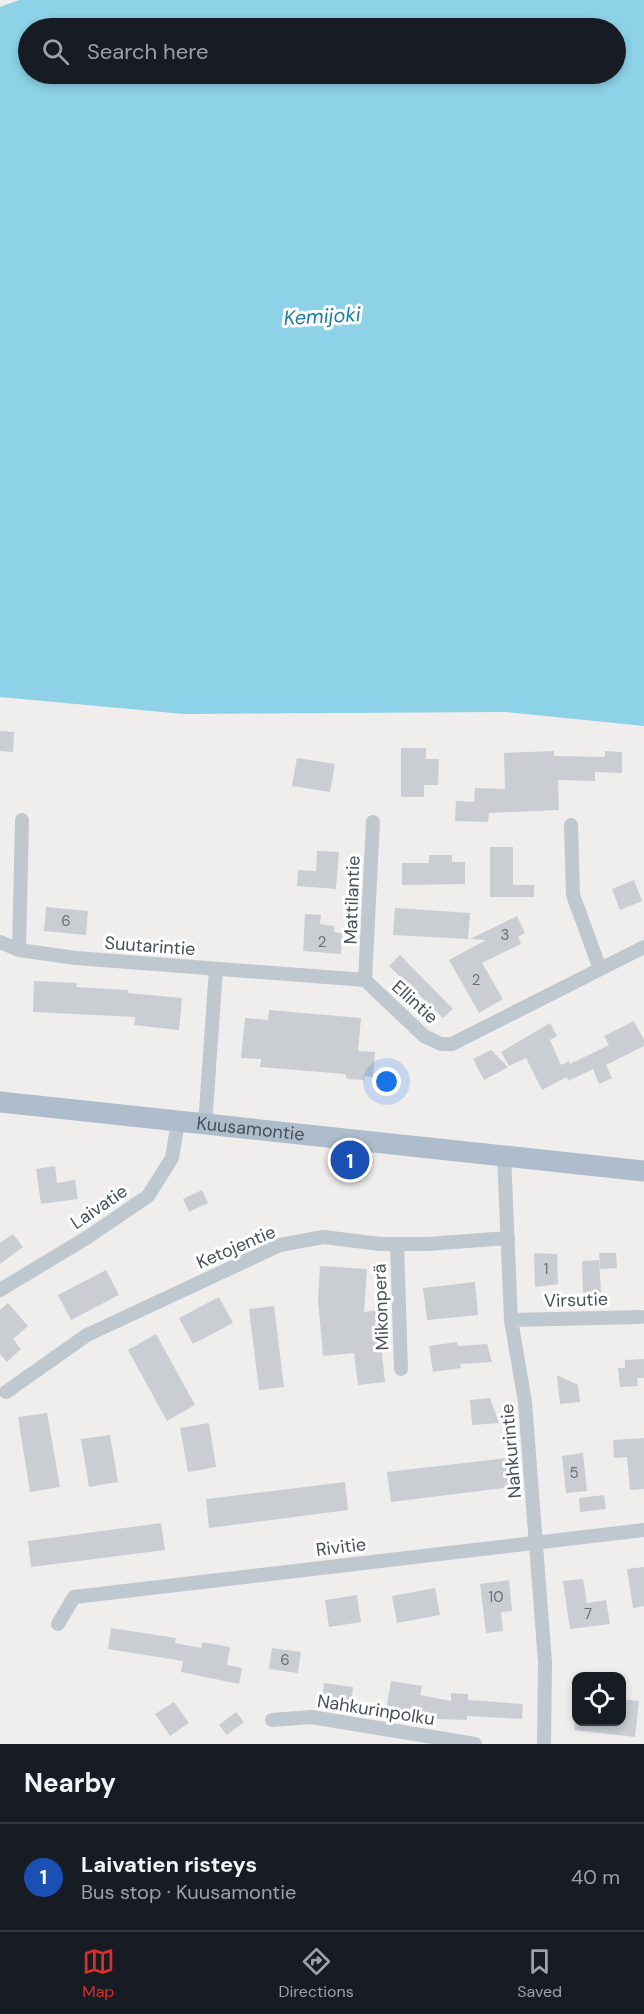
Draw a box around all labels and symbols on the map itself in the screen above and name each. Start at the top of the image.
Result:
water label: Kemijoki [283,301,362,331]
street label: Mattilantie [338,855,366,945]
house number: 6 [61,911,71,931]
house number: 3 [501,925,509,945]
street label: Suutarintie [104,931,196,961]
house number: 2 [318,932,326,952]
house number: 2 [472,970,480,990]
street label: Ellintie [387,975,443,1029]
your location [372,1067,401,1096]
street label: Kuusamontie [195,1111,306,1147]
pin: 1 [330,1138,370,1182]
street label: Laivatie [66,1179,132,1235]
street label: Ketojentie [193,1220,279,1274]
house number: 1 [544,1259,548,1279]
street label: Mikonperä [367,1263,395,1351]
street label: Virsutie [544,1287,608,1313]
street label: Nahkurintie [495,1403,527,1499]
house number: 5 [569,1463,579,1483]
street label: Rivitie [315,1532,367,1562]
house number: 10 [489,1587,503,1607]
house number: 7 [584,1604,592,1624]
house number: 6 [280,1650,290,1670]
street label: Nahkurinpolku [316,1689,436,1731]

